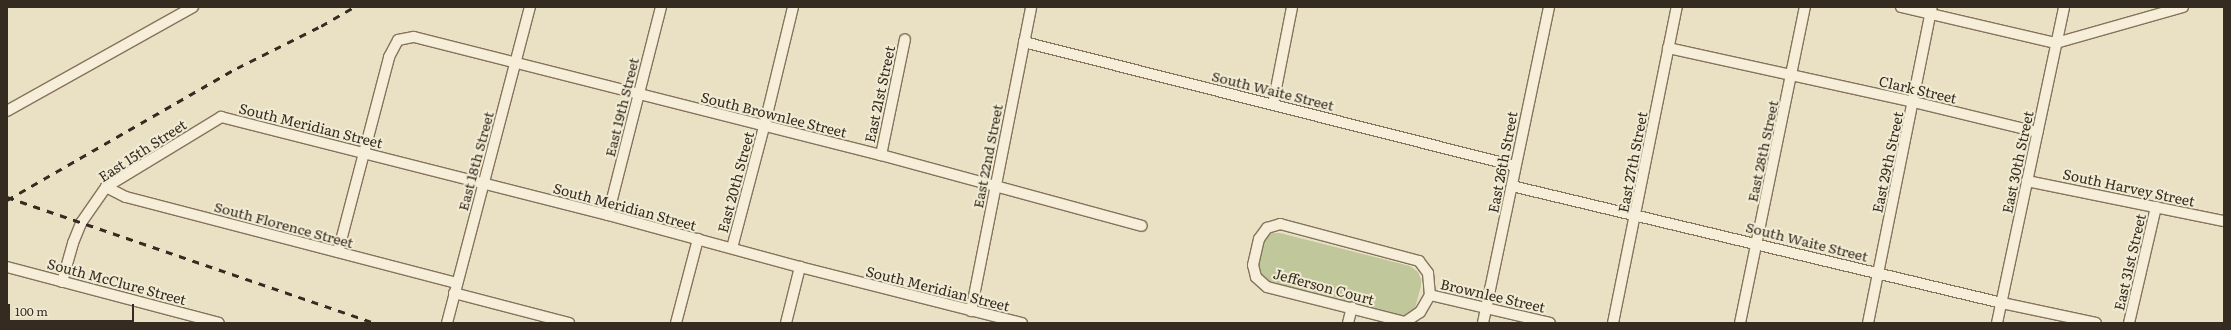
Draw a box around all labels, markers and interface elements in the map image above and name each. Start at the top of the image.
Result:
street label: East 21st Street [861,44,897,144]
street label: East 19th Street [601,56,641,158]
street label: South Waite Street [1210,67,1336,113]
street label: Clark Street [1877,72,1959,106]
street label: South Brownlee Street [699,88,849,140]
street label: South Meridian Street [237,99,385,151]
street label: East 28th Street [1743,99,1781,203]
street label: East 22nd Street [969,102,1005,210]
street label: East 18th Street [454,109,496,213]
street label: East 30th Street [1998,109,2036,215]
street label: East 26th Street [1484,110,1520,214]
street label: East 27th Street [1614,110,1650,214]
street label: East 29th Street [1868,110,1906,214]
street label: East 15th Street [95,115,189,185]
street label: East 20th Street [713,130,757,234]
street label: South Harvey Street [2062,165,2196,209]
street label: South Meridian Street [552,179,698,233]
street label: South Florence Street [213,197,355,251]
street label: East 31st Street [2110,212,2148,312]
street label: South Waite Street [1744,218,1870,264]
street label: South McClure Street [46,254,188,308]
street label: South Meridian Street [864,262,1012,314]
street label: Jefferson Court [1272,264,1376,308]
street label: Brownlee Street [1439,275,1547,315]
scale bar [10,296,136,322]
text: 100 m [15,302,48,320]

